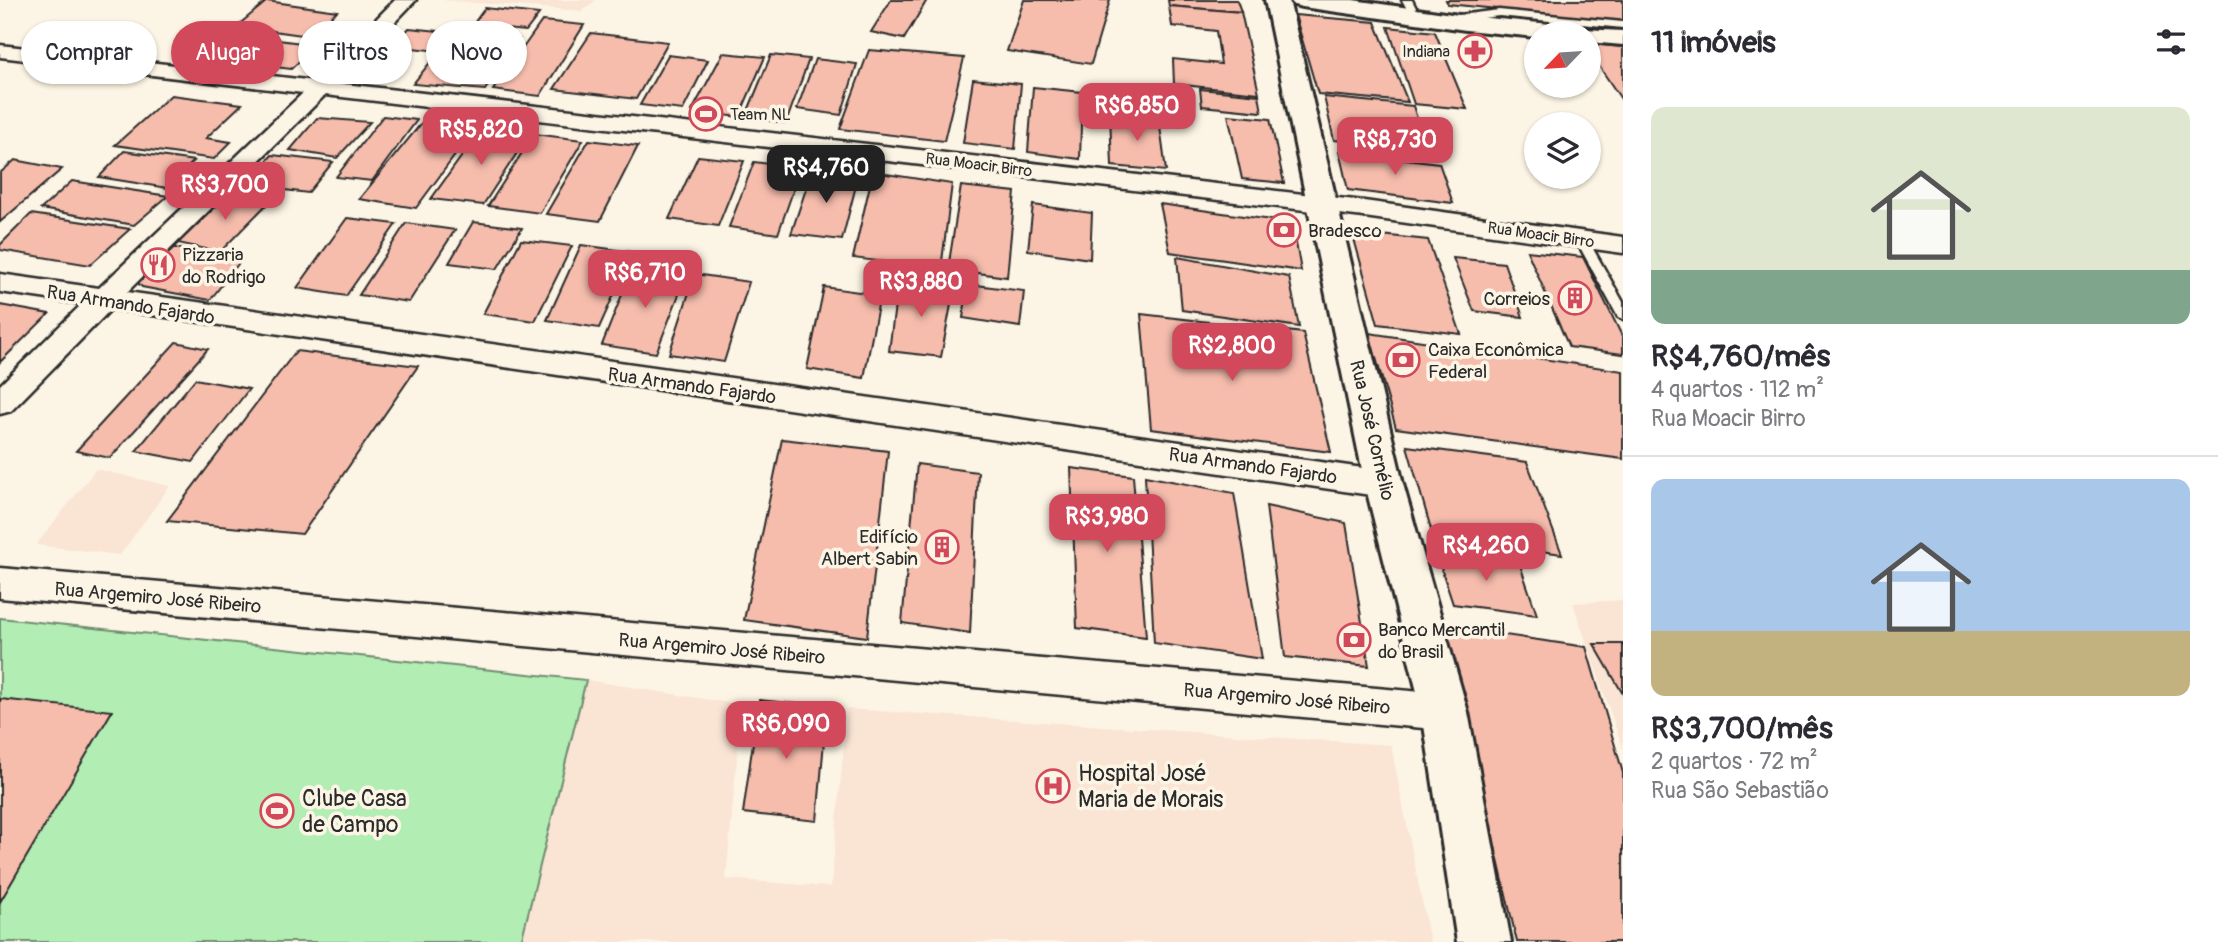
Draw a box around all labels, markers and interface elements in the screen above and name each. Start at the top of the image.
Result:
chip: Comprar [21,21,157,84]
chip: Alugar [171,21,284,84]
chip: Filtros [298,21,412,84]
chip: Novo [426,21,527,84]
north arrow [1524,21,1601,98]
map controls [1524,21,1601,189]
icon: filters [2152,23,2190,61]
text: 11 imóveis [1651,24,1776,61]
pharmacy icon: Indiana [1456,32,1494,70]
place label: Indiana [1402,42,1450,62]
pin: R$6,850 [1072,83,1202,143]
text: R$6,850 [1095,91,1179,120]
sports icon: Team NL [687,95,725,133]
place label: Team NL [730,105,791,125]
pin: R$5,820 [416,108,546,167]
button: layers [1524,112,1601,189]
text: R$5,820 [439,115,523,144]
pin: R$8,730 [1330,118,1460,177]
text: R$8,730 [1353,125,1437,154]
pin: R$4,760 [761,146,891,205]
street label: Rua Moacir Birro [924,149,1034,182]
icon: home [1858,152,1984,278]
text: R$4,760 [783,153,869,182]
pin: R$3,700 [160,162,290,222]
text: R$3,700 [181,170,269,199]
bank icon: Bradesco [1265,211,1303,249]
street label: Rua Moacir Birro [1486,218,1596,252]
place label: Bradesco [1308,219,1382,243]
place label: Pizzaria do Rodrigo [182,243,266,289]
restaurant icon: Pizzaria do Rodrigo [139,246,177,284]
pin: R$6,710 [580,250,710,310]
text: R$6,710 [604,258,686,287]
pin: R$3,880 [856,260,986,319]
text: R$3,880 [879,267,963,296]
building icon: Correios [1556,279,1594,317]
street label: Rua Armando Fajardo [45,280,217,330]
place label: Correios [1483,287,1551,311]
pin: R$2,800 [1167,324,1297,383]
text: R$2,800 [1188,331,1276,360]
place label: Caixa Econômica Federal [1428,338,1564,384]
text: R$4,760/mês [1651,338,1830,375]
bank icon: Caixa Econômica Federal [1384,341,1422,379]
street label: Rua José Cornélio [1344,358,1400,503]
street label: Rua Armando Fajardo [606,362,778,410]
text: 4 quartos · 112 m² [1651,375,1824,404]
text: Rua Moacir Birro [1651,404,1806,433]
street label: Rua Armando Fajardo [1167,442,1339,490]
pin: R$3,980 [1042,494,1172,554]
text: R$3,980 [1065,502,1149,531]
pin: R$4,260 [1421,524,1551,583]
icon: home [1858,524,1984,650]
place label: Edifício Albert Sabin [821,525,918,571]
building icon: Edifício Albert Sabin [923,528,961,566]
text: R$4,260 [1443,531,1529,560]
street label: Rua Argemiro José Ribeiro [54,577,262,619]
place label: Banco Mercantil do Brasil [1378,618,1506,664]
bank icon: Banco Mercantil do Brasil [1335,621,1373,659]
street label: Rua Argemiro José Ribeiro [618,628,826,670]
street label: Rua Argemiro José Ribeiro [1183,678,1391,720]
pin: R$6,090 [721,702,851,761]
text: R$6,090 [742,709,830,738]
text: R$3,700/mês [1651,710,1833,747]
text: 2 quartos · 72 m² [1651,747,1818,776]
place label: Hospital José Maria de Morais [1078,759,1223,814]
hospital icon: Hospital José Maria de Morais [1034,767,1072,805]
text: Rua São Sebastião [1651,776,1829,805]
place label: Clube Casa de Campo [302,784,407,839]
sports icon: Clube Casa de Campo [258,792,296,830]

